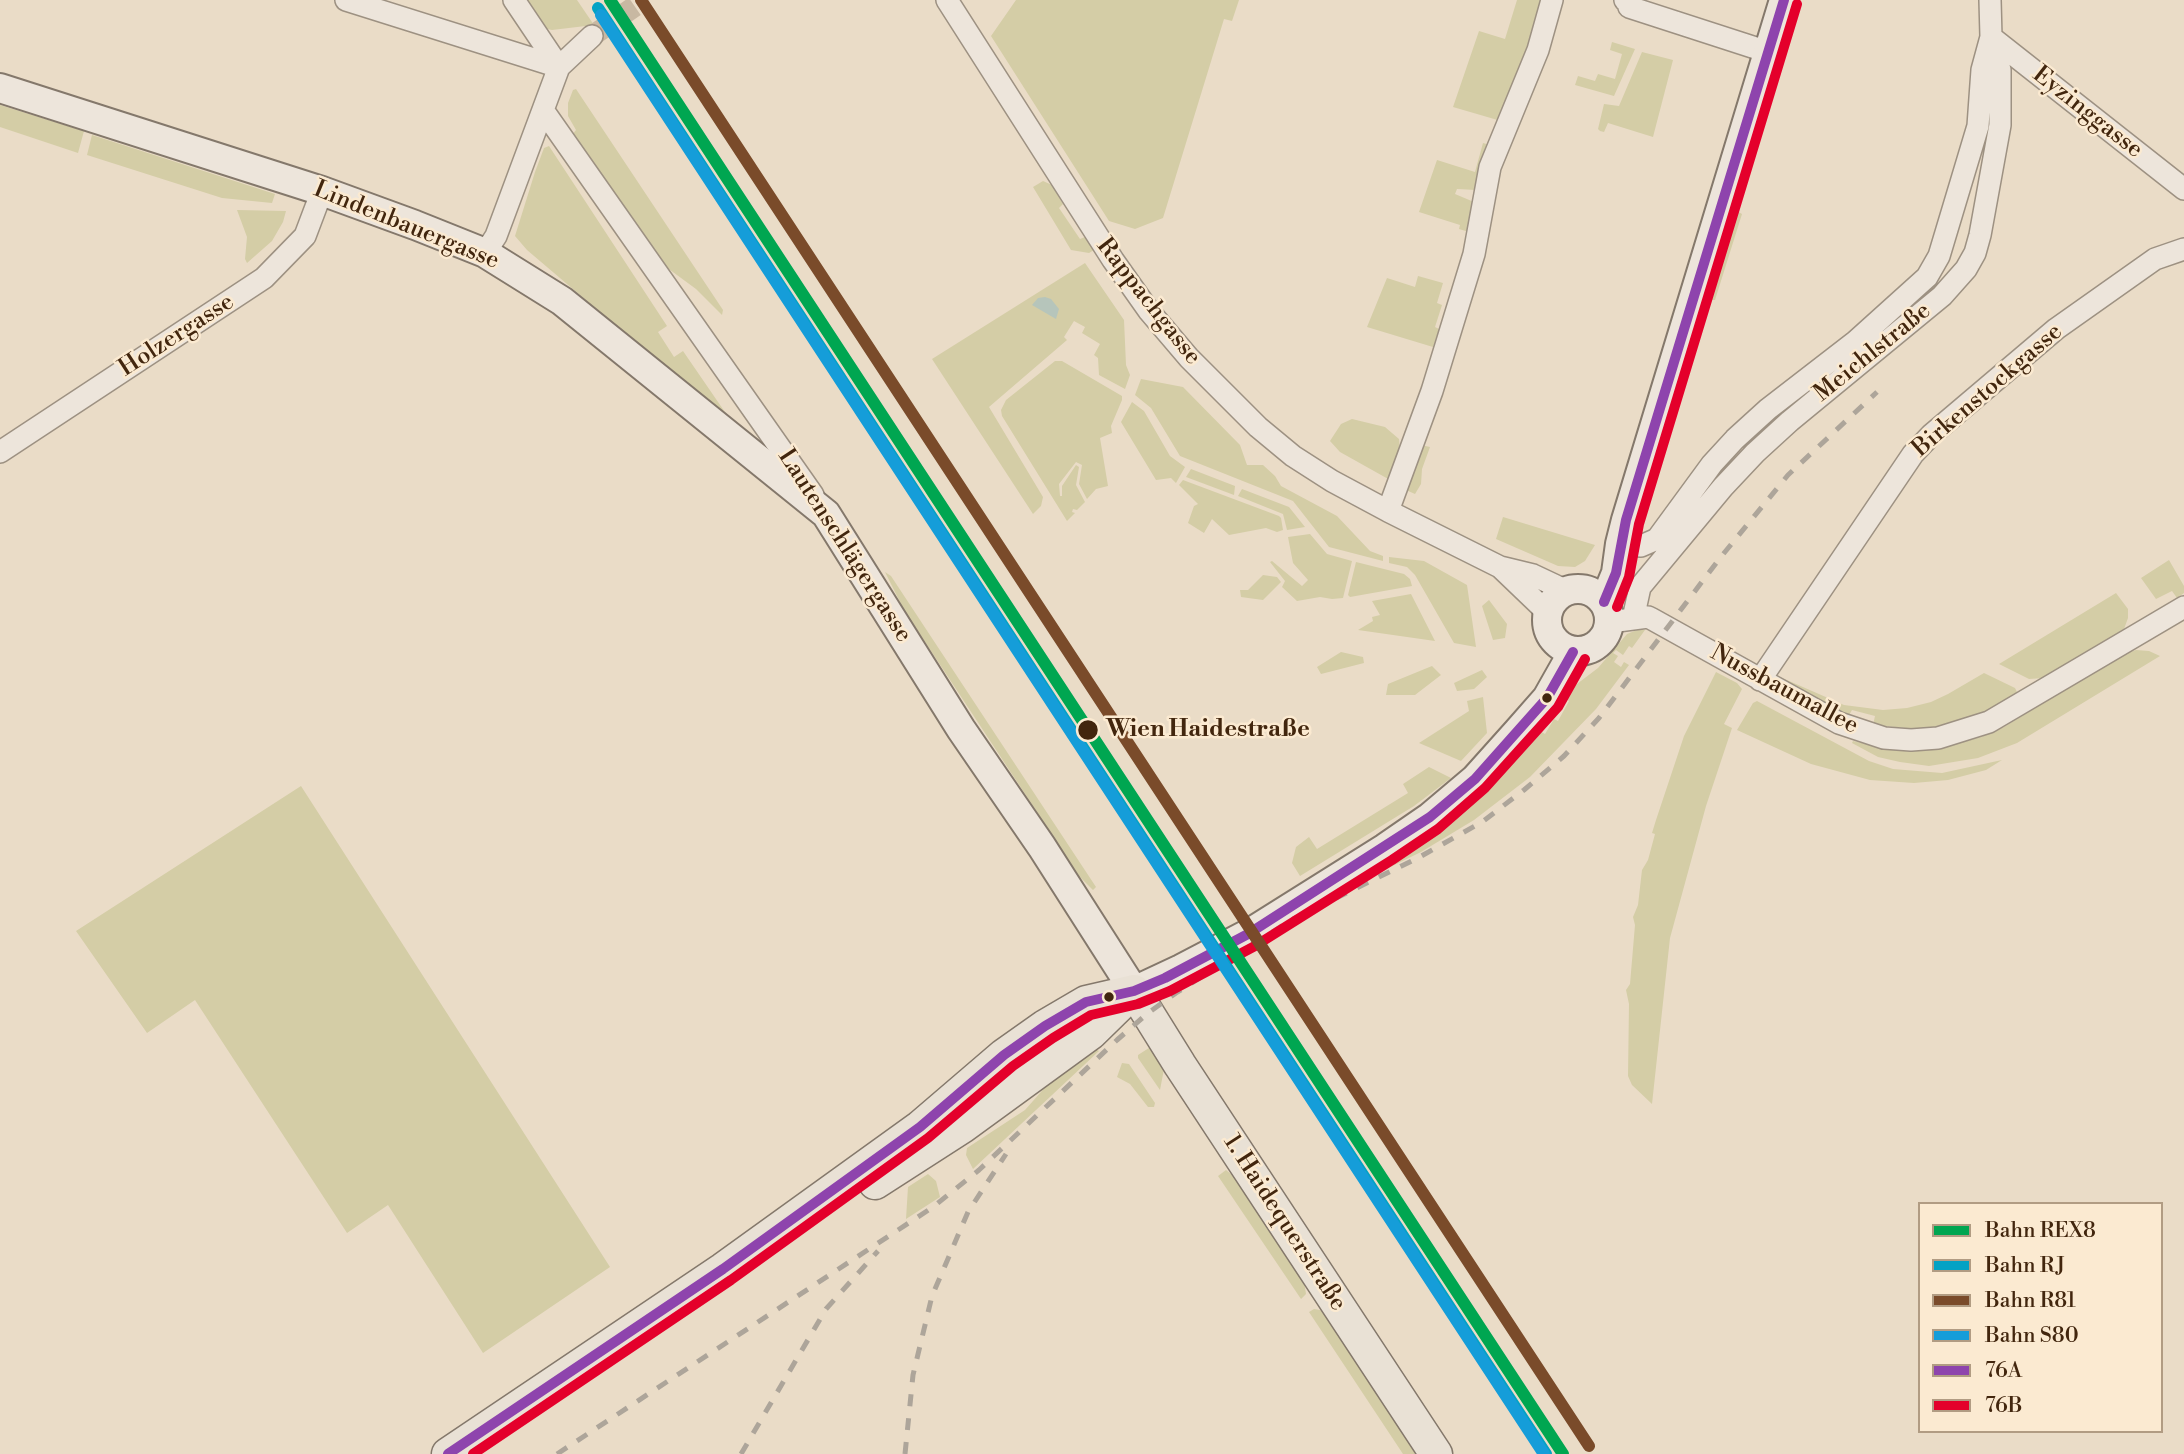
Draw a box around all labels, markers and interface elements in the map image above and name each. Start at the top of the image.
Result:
street label: Eyzinggasse [2026,61,2148,165]
street label: Lindenbauergasse [309,176,503,276]
street label: Rappachgasse [1090,233,1206,371]
street label: Holzergasse [114,288,240,384]
street label: Meichlstraße [1809,297,1937,409]
street label: Birkenstockgasse [1907,318,2069,464]
street label: Lautenschlägergasse [771,444,917,648]
street label: Nussbaumallee [1705,639,1863,741]
unlabelled marker [1540,691,1554,705]
place label: Wien Haidestraße [1106,716,1310,744]
marker: Wien Haidestraße [1076,718,1100,742]
unlabelled marker [1102,990,1116,1004]
street label: 1. Haidequerstraße [1216,1129,1352,1317]
legend [1918,1202,2163,1433]
text: Bahn REX8 [1985,1218,2096,1244]
text: Bahn RJ [1985,1253,2065,1279]
text: Bahn R81 [1985,1288,2076,1314]
text: Bahn S80 [1985,1323,2079,1349]
text: 76A [1985,1358,2022,1384]
text: 76B [1985,1393,2022,1419]

